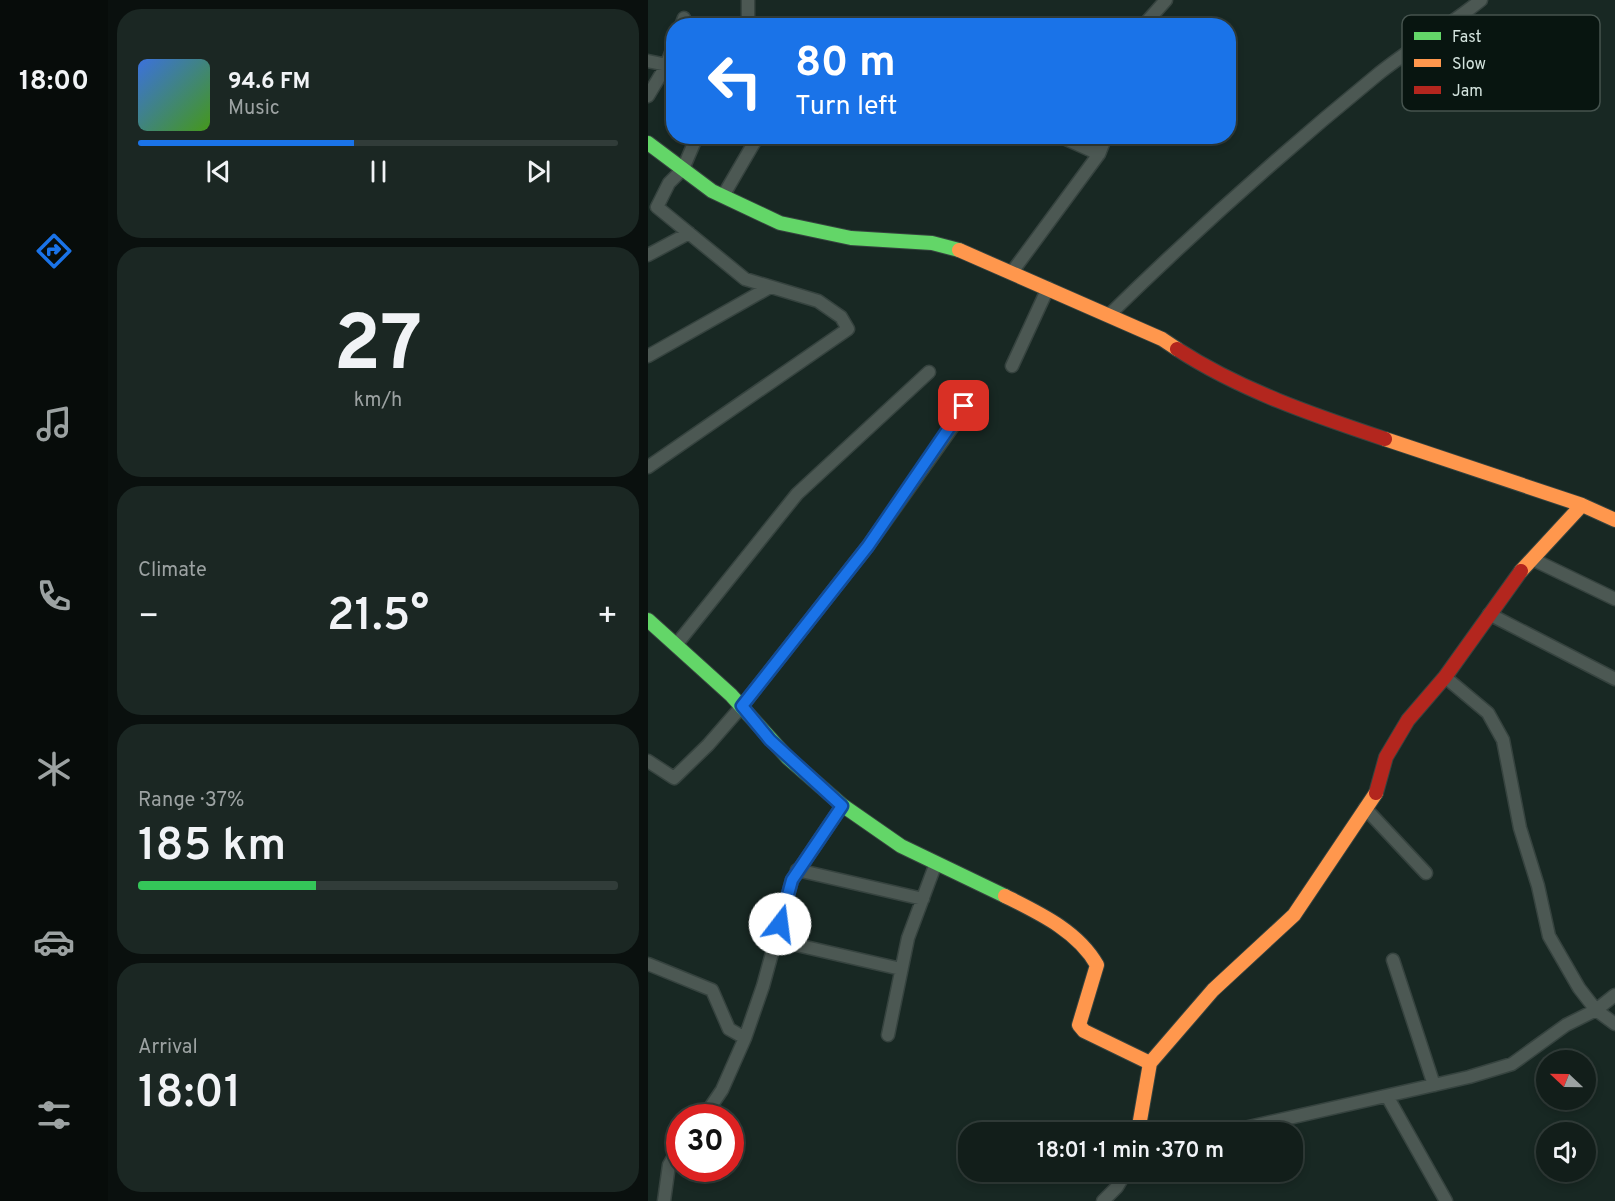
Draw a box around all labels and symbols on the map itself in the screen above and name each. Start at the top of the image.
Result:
legend [1402,15,1600,111]
text: Fast [1452,28,1482,48]
text: Slow [1452,55,1486,75]
text: Jam [1452,82,1483,102]
pin [938,380,989,431]
position arrow [748,892,812,956]
north arrow [1536,1050,1596,1110]
speed limit sign: 30 [666,1104,744,1182]

